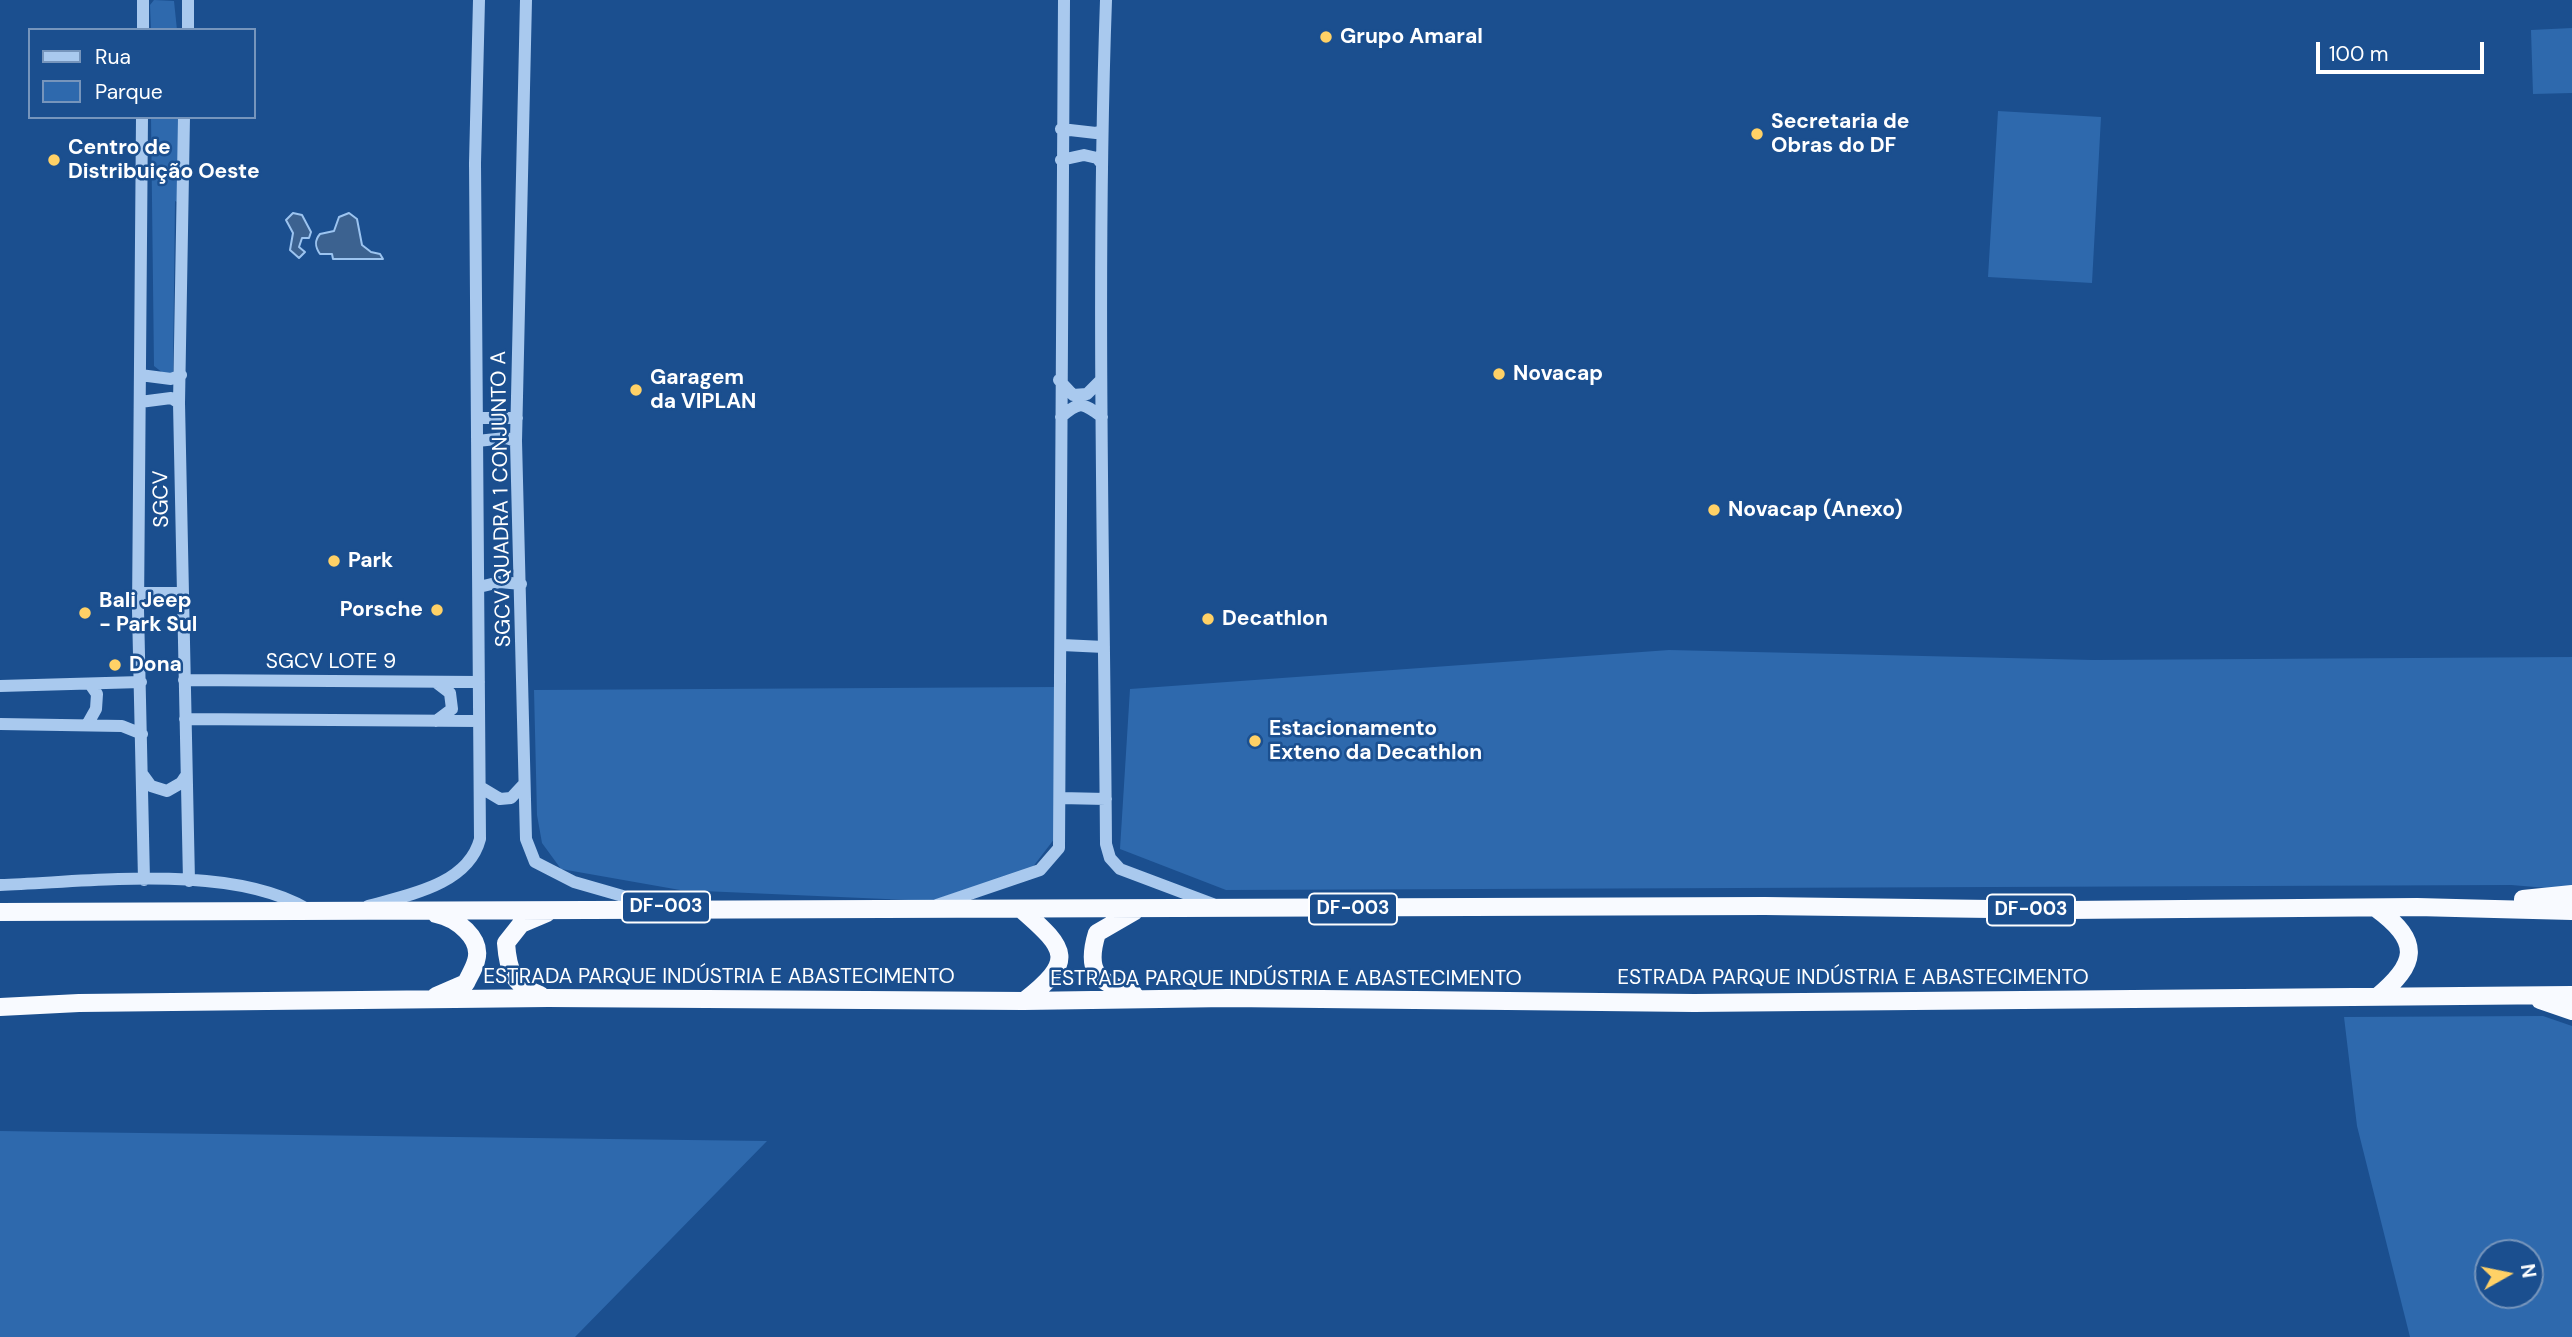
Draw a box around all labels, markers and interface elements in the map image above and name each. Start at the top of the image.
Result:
place label: Grupo Amaral [1340,24,1483,50]
legend [28,28,256,119]
scale bar [2320,28,2488,72]
marker: Grupo Amaral [1318,29,1334,45]
text: 100 m [2329,40,2389,68]
text: Rua [95,43,131,71]
text: Parque [95,78,163,106]
place label: Secretaria de Obras do DF [1771,109,1909,159]
marker: Secretaria de Obras do DF [1749,126,1765,142]
place label: Centro de Distribuição Oeste [68,135,260,185]
marker: Centro de Distribuição Oeste [46,152,62,168]
street label: SGCV QUADRA 1 CONJUNTO A [487,351,517,647]
place label: Novacap [1513,361,1603,387]
place label: Garagem da VIPLAN [650,365,756,415]
marker: Novacap [1491,366,1507,382]
marker: Garagem da VIPLAN [628,382,644,398]
street label: SGCV [149,470,175,528]
place label: Novacap (Anexo) [1728,497,1903,523]
marker: Novacap (Anexo) [1706,502,1722,518]
place label: Park [348,548,393,574]
marker: Park [326,553,342,569]
place label: Bali Jeep - Park Sul [99,588,197,638]
place label: Porsche [340,597,423,623]
marker: Porsche [429,602,445,618]
marker: Bali Jeep - Park Sul [77,605,93,621]
place label: Decathlon [1222,606,1328,632]
marker: Decathlon [1200,611,1216,627]
street label: SGCV LOTE 9 [266,649,396,675]
place label: Dona [129,652,182,678]
marker: Dona [107,657,123,673]
place label: Estacionamento Exteno da Decathlon [1269,716,1482,766]
marker: Estacionamento Exteno da Decathlon [1247,733,1263,749]
road number: DF-003 [622,892,710,923]
road number: DF-003 [1309,894,1397,925]
road number: DF-003 [1987,894,2075,926]
street label: ESTRADA PARQUE INDÚSTRIA E ABASTECIMENTO [483,964,955,990]
street label: ESTRADA PARQUE INDÚSTRIA E ABASTECIMENTO [1617,965,2089,991]
street label: ESTRADA PARQUE INDÚSTRIA E ABASTECIMENTO [1050,966,1522,992]
north arrow [2474,1239,2544,1309]
text: N [2515,1262,2542,1280]

